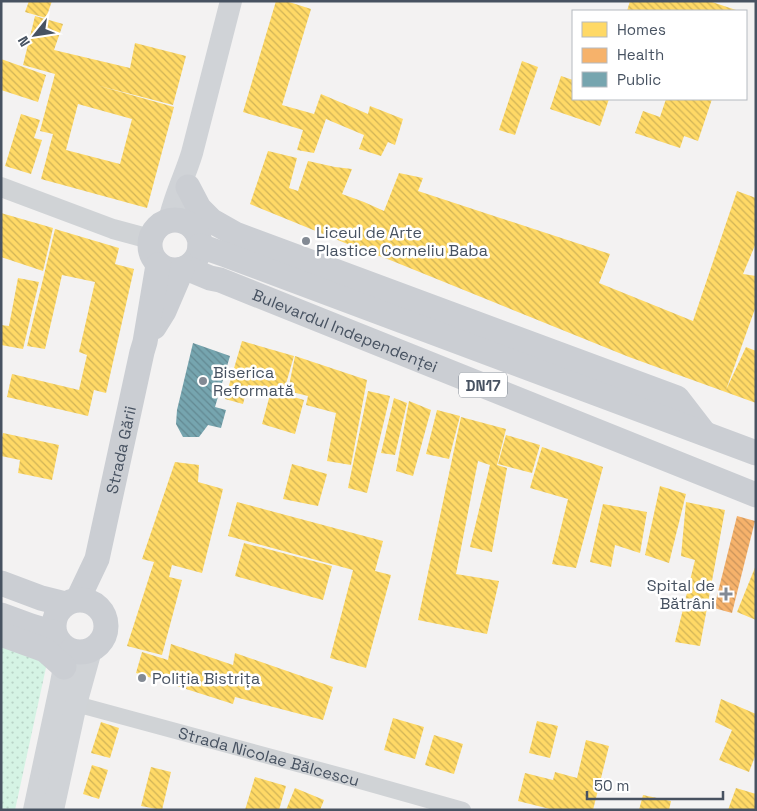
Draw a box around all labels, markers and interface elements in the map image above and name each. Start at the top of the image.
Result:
north arrow [10,10,60,60]
legend [572,10,747,100]
text: Homes [617,20,666,39]
text: N [14,33,34,50]
text: Health [617,45,664,64]
text: Public [617,70,661,89]
place label: Liceul de Arte Plastice Corneliu Baba [316,222,488,261]
marker: Liceul de Arte Plastice Corneliu Baba [300,235,312,247]
street label: Bulevardul Independenței [249,284,441,377]
place label: Biserica Reformată [213,362,294,401]
road number: DN17 [459,372,507,398]
marker: Biserica Reformată [197,375,209,387]
street label: Strada Gării [101,404,140,496]
place label: Spital de Bătrâni [647,575,715,614]
marker: Spital de Bătrâni [719,587,733,601]
place label: Poliția Bistrița [152,668,260,689]
marker: Poliția Bistrița [136,672,148,684]
street label: Strada Nicolae Bălcescu [176,722,362,791]
scale bar [587,768,723,800]
text: 50 m [594,776,629,795]

